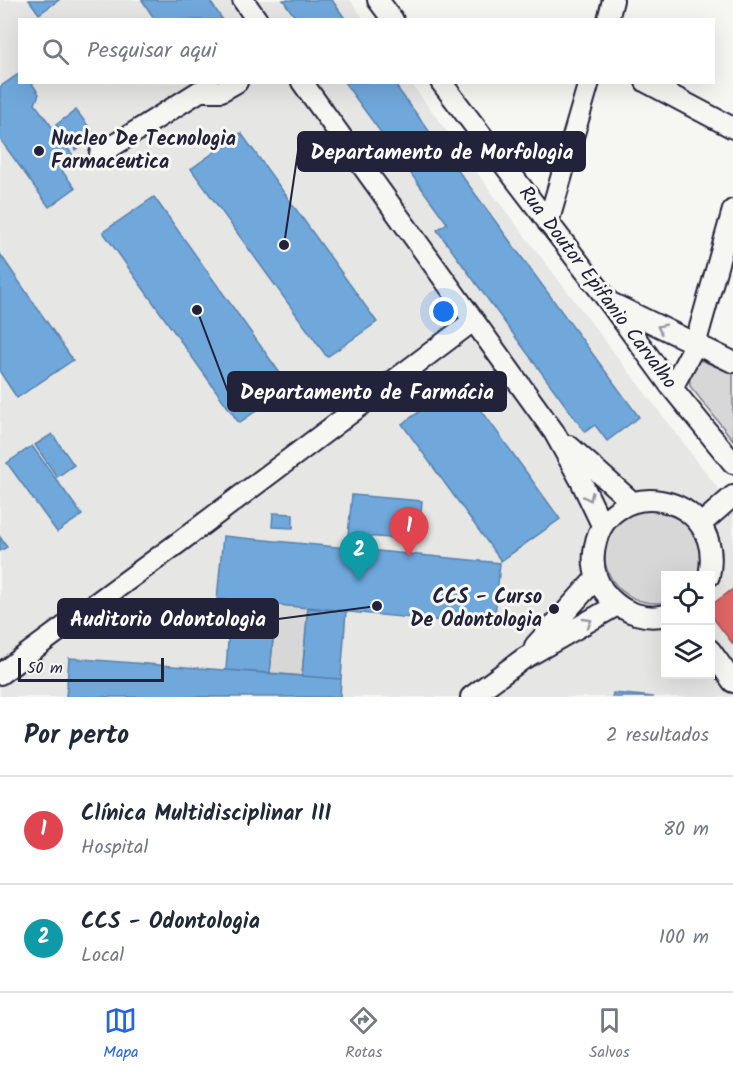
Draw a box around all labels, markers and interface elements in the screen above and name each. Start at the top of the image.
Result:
search box [18,18,715,84]
text: Pesquisar aqui [87,34,217,69]
icon: search [39,35,72,68]
place label: Nucleo De Tecnologia Farmaceutica [51,124,236,179]
callout: Departamento de Morfologia [298,132,585,171]
text: Departamento de Morfologia [310,137,574,170]
marker: Nucleo De Tecnologia Farmaceutica [32,144,46,158]
street label: Rua Doutor Epifanio Carvalho [510,179,684,397]
your location [429,297,458,326]
one-way arrow [657,324,668,335]
callout: Departamento de Farmácia [228,372,506,411]
text: Departamento de Farmácia [240,377,494,410]
one-way arrow [581,490,593,501]
pin: 1 [390,508,428,557]
pin: 2 [340,532,378,581]
map controls [661,571,715,679]
button: locate [661,571,715,625]
place label: CCS - Curso De Odontologia [410,582,542,637]
callout: Auditorio Odontologia [58,599,278,638]
marker: CCS - Curso De Odontologia [547,602,561,616]
text: Auditorio Odontologia [70,604,266,637]
one-way arrow [582,617,592,629]
button: layers [661,625,715,679]
scale bar [18,655,164,682]
text: 50 m [27,656,63,681]
text: Por perto [24,715,129,757]
text: 2 resultados [606,720,709,752]
text: Clínica Multidisciplinar III [81,797,331,832]
text: 1 [40,814,47,846]
text: 80 m [663,814,709,846]
text: Hospital [81,832,148,864]
text: CCS - Odontologia [81,905,260,940]
text: 2 [38,922,49,954]
text: 100 m [659,922,709,954]
text: Local [81,940,124,972]
tab: Mapa [103,1004,139,1065]
tab: Rotas [345,1004,382,1065]
tab: Salvos [589,1004,630,1065]

